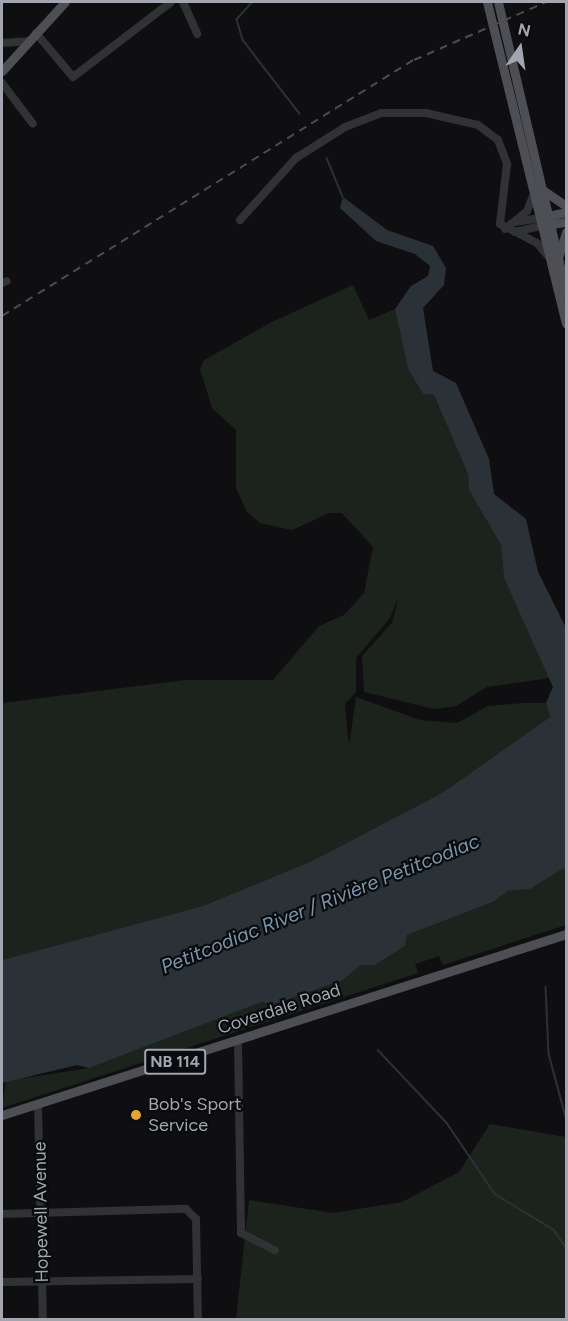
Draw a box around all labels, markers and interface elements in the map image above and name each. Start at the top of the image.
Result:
north arrow [490,18,550,78]
text: N [516,19,532,41]
water label: Petitcodiac River / Rivière Petitcodiac [157,829,483,979]
street label: Coverdale Road [215,979,343,1039]
road number: NB 114 [144,1049,207,1075]
place label: Bob's Sport Service [148,1094,241,1136]
marker: Bob's Sport Service [129,1108,143,1122]
street label: Hopewell Avenue [29,1141,53,1283]

